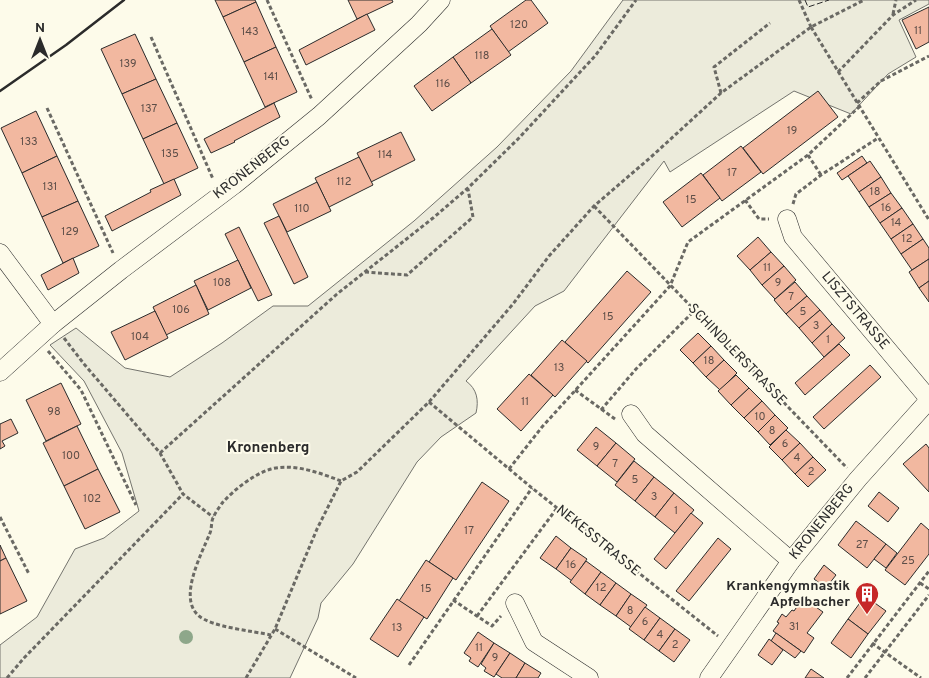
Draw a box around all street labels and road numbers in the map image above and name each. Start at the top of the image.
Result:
street label: KRONENBERG [210,133,294,203]
street label: LISZTSTRASSE [817,268,893,354]
street label: SCHINDLERSTRASSE [684,301,790,409]
street label: KRONENBERG [786,481,858,563]
street label: NEKESSTRASSE [552,502,644,580]

